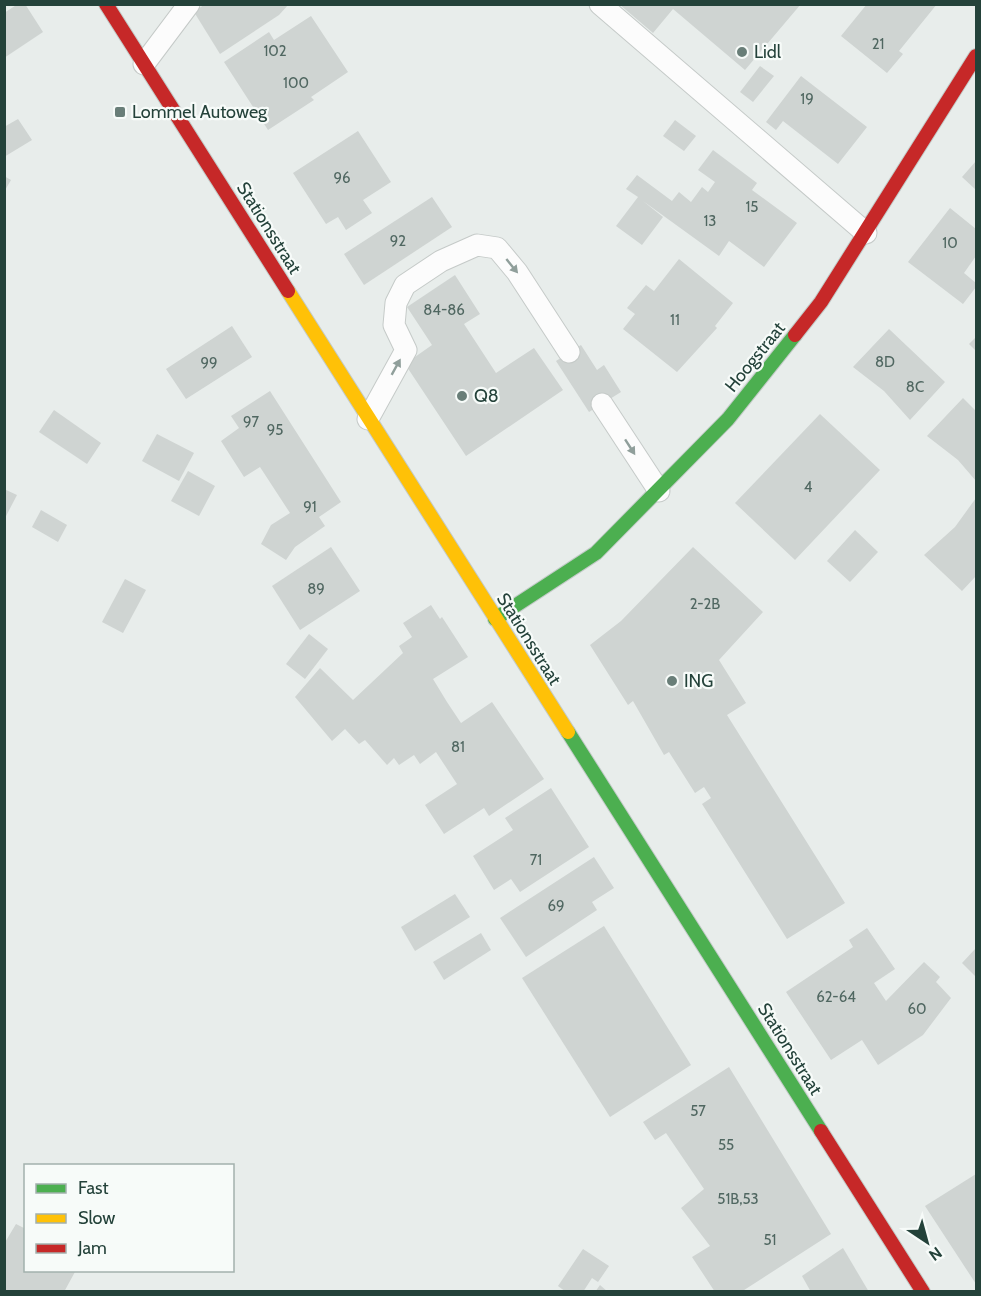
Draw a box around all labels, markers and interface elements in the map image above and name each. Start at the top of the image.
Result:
house number: 21 [872,35,884,53]
place label: Lidl [754,41,782,63]
house number: 102 [263,42,287,60]
marker: Lidl [735,45,749,59]
house number: 100 [283,74,309,92]
house number: 19 [800,90,814,108]
place label: Lommel Autoweg [132,101,268,123]
marker: Lommel Autoweg [113,105,127,119]
house number: 96 [333,169,351,187]
street label: Stationsstraat [232,178,306,278]
house number: 15 [745,198,759,216]
house number: 13 [703,212,717,230]
house number: 92 [390,232,406,250]
house number: 10 [942,234,958,252]
one-way arrow [505,259,517,274]
house number: 84-86 [423,301,465,319]
house number: 11 [670,311,680,329]
street label: Hoogstraat [720,318,790,396]
house number: 8D [875,353,895,371]
house number: 99 [200,354,218,372]
one-way arrow [391,359,401,376]
house number: 8C [906,378,924,396]
place label: Q8 [474,385,499,407]
marker: Q8 [455,389,469,403]
house number: 97 [243,413,259,431]
house number: 95 [267,421,283,439]
one-way arrow [625,439,636,455]
house number: 4 [804,478,813,496]
house number: 91 [303,498,317,516]
house number: 89 [307,580,325,598]
street label: Stationsstraat [492,589,566,689]
house number: 2-2B [690,595,720,613]
place label: ING [684,670,713,692]
marker: ING [665,674,679,688]
house number: 81 [451,738,465,756]
house number: 71 [530,851,542,869]
house number: 69 [547,897,565,915]
house number: 62-64 [816,988,856,1006]
street label: Stationsstraat [753,999,827,1099]
house number: 60 [908,1000,927,1018]
house number: 57 [690,1102,706,1120]
house number: 55 [718,1136,734,1154]
legend [24,1164,234,1272]
text: Fast [78,1177,109,1199]
house number: 51B,53 [717,1190,759,1208]
text: Slow [78,1207,115,1229]
north arrow [897,1212,957,1272]
house number: 51 [763,1231,777,1249]
text: Jam [77,1237,107,1259]
text: N [925,1243,946,1265]

